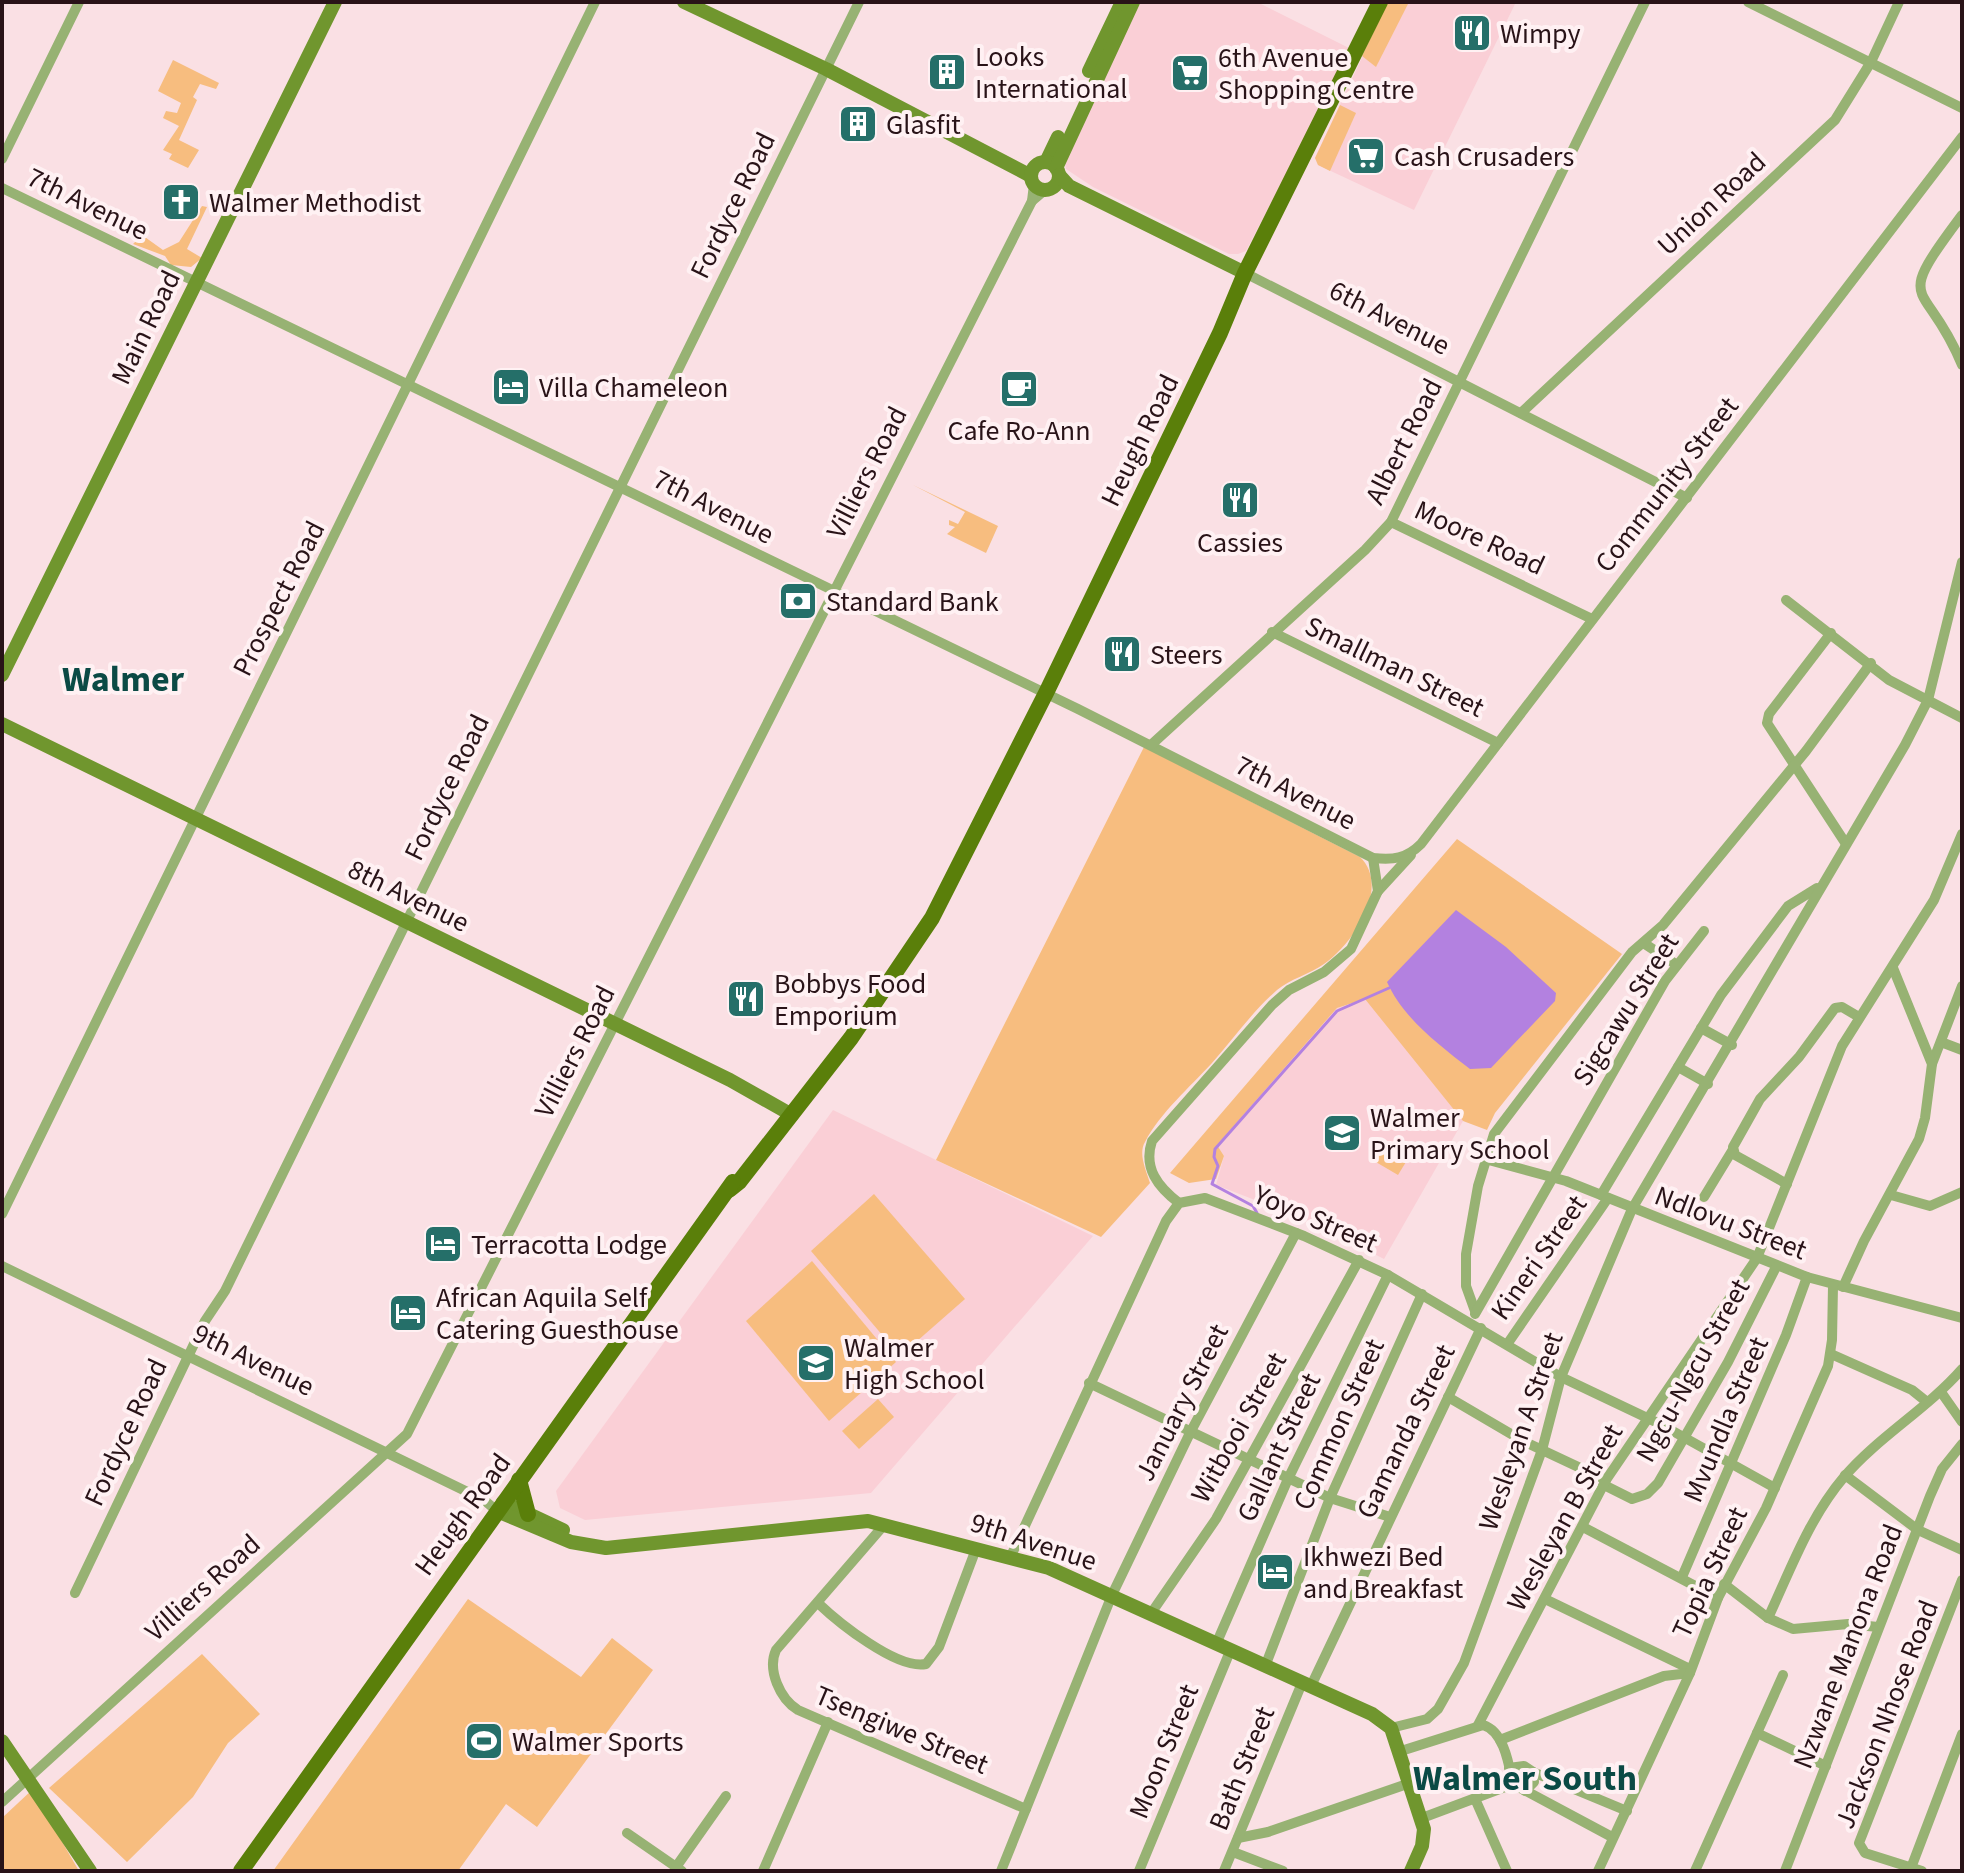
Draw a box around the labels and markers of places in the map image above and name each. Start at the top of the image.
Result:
restaurant icon: Wimpy [1451,12,1493,54]
place label: Wimpy [1500,14,1581,54]
place label: Looks International [975,37,1128,109]
place label: 6th Avenue Shopping Centre [1218,38,1414,110]
building icon: Looks International [926,51,968,93]
supermarket icon: 6th Avenue Shopping Centre [1169,52,1211,94]
building icon: Glasfit [837,103,879,145]
place label: Glasfit [886,105,961,145]
supermarket icon: Cash Crusaders [1345,135,1387,177]
place label: Cash Crusaders [1394,137,1574,177]
church icon: Walmer Methodist [160,181,202,223]
place label: Walmer Methodist [209,183,422,223]
hotel icon: Villa Chameleon [490,366,532,408]
place label: Villa Chameleon [539,368,728,408]
cafe icon: Cafe Ro-Ann [998,368,1040,410]
place label: Cafe Ro-Ann [947,411,1091,451]
restaurant icon: Cassies [1219,479,1261,521]
place label: Cassies [1197,523,1283,563]
bank icon: Standard Bank [777,580,819,622]
place label: Standard Bank [826,582,999,622]
restaurant icon: Steers [1101,633,1143,675]
place label: Steers [1150,635,1223,675]
place label: Bobbys Food Emporium [774,964,926,1036]
restaurant icon: Bobbys Food Emporium [725,978,767,1020]
place label: Walmer Primary School [1370,1098,1549,1170]
school or university icon: Walmer Primary School [1321,1112,1363,1154]
hotel icon: Terracotta Lodge [422,1223,464,1265]
place label: Terracotta Lodge [471,1225,667,1265]
place label: African Aquila Self Catering Guesthouse [436,1278,679,1350]
hotel icon: African Aquila Self Catering Guesthouse [387,1292,429,1334]
place label: Walmer High School [844,1328,985,1400]
school or university icon: Walmer High School [795,1342,837,1384]
place label: Ikhwezi Bed and Breakfast [1303,1537,1464,1609]
hotel icon: Ikhwezi Bed and Breakfast [1254,1551,1296,1593]
sports icon: Walmer Sports [463,1720,505,1762]
place label: Walmer Sports [512,1722,684,1762]

